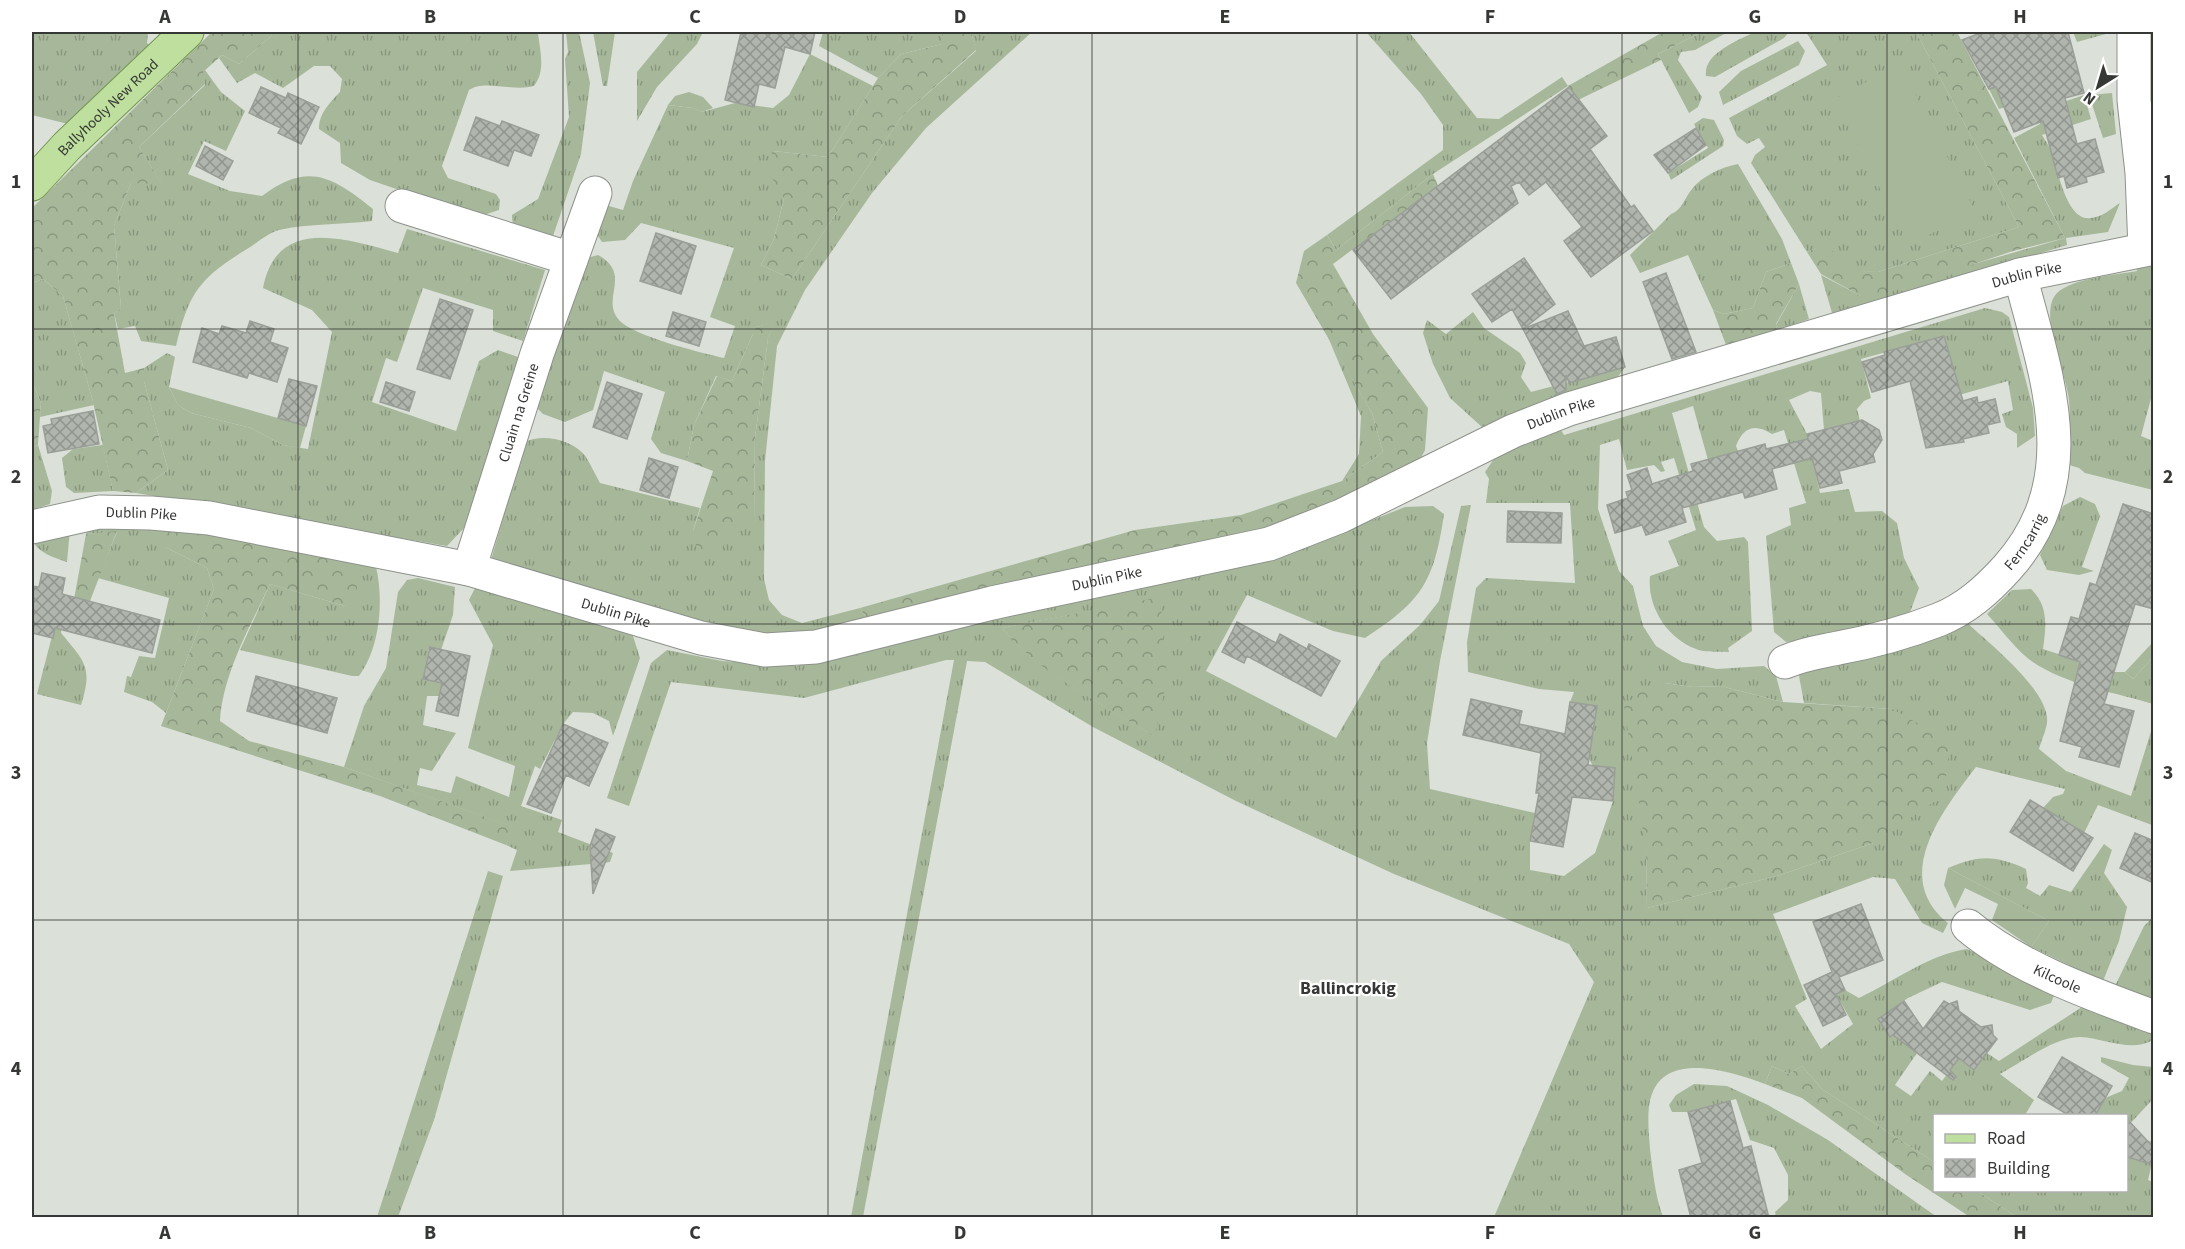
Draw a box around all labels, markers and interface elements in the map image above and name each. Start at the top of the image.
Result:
text: A [158,3,171,31]
text: B [424,3,436,31]
text: C [689,3,701,31]
text: D [954,3,966,31]
text: E [1220,3,1230,31]
text: F [1485,3,1495,31]
text: G [1749,3,1761,31]
text: H [2013,3,2027,31]
street label: Ballyhooly New Road [53,54,163,160]
north arrow [2068,57,2128,117]
text: N [2079,86,2100,110]
text: 1 [11,168,21,196]
text: 1 [2163,168,2173,196]
street label: Dublin Pike [1989,256,2063,293]
street label: Cluain na Greine [493,360,544,465]
street label: Dublin Pike [1524,391,1598,435]
text: 2 [11,463,21,491]
text: 2 [2163,463,2173,491]
street label: Dublin Pike [105,502,178,526]
street label: Ferncarrig [1999,510,2051,575]
street label: Dublin Pike [1070,561,1144,596]
street label: Dublin Pike [579,592,653,633]
text: 3 [11,759,21,787]
text: 3 [2163,759,2173,787]
street label: Kilcoole [2030,959,2084,999]
district label: Ballincrokig [1300,976,1396,1001]
text: 4 [11,1055,22,1083]
text: 4 [2163,1055,2174,1083]
legend [1933,1114,2128,1192]
text: Road [1987,1126,2026,1151]
text: Building [1987,1156,2050,1181]
text: A [158,1219,171,1247]
text: B [424,1219,436,1247]
text: C [689,1219,701,1247]
text: D [954,1219,966,1247]
text: E [1220,1219,1230,1247]
text: F [1485,1219,1495,1247]
text: G [1749,1219,1761,1247]
text: H [2013,1219,2027,1247]

